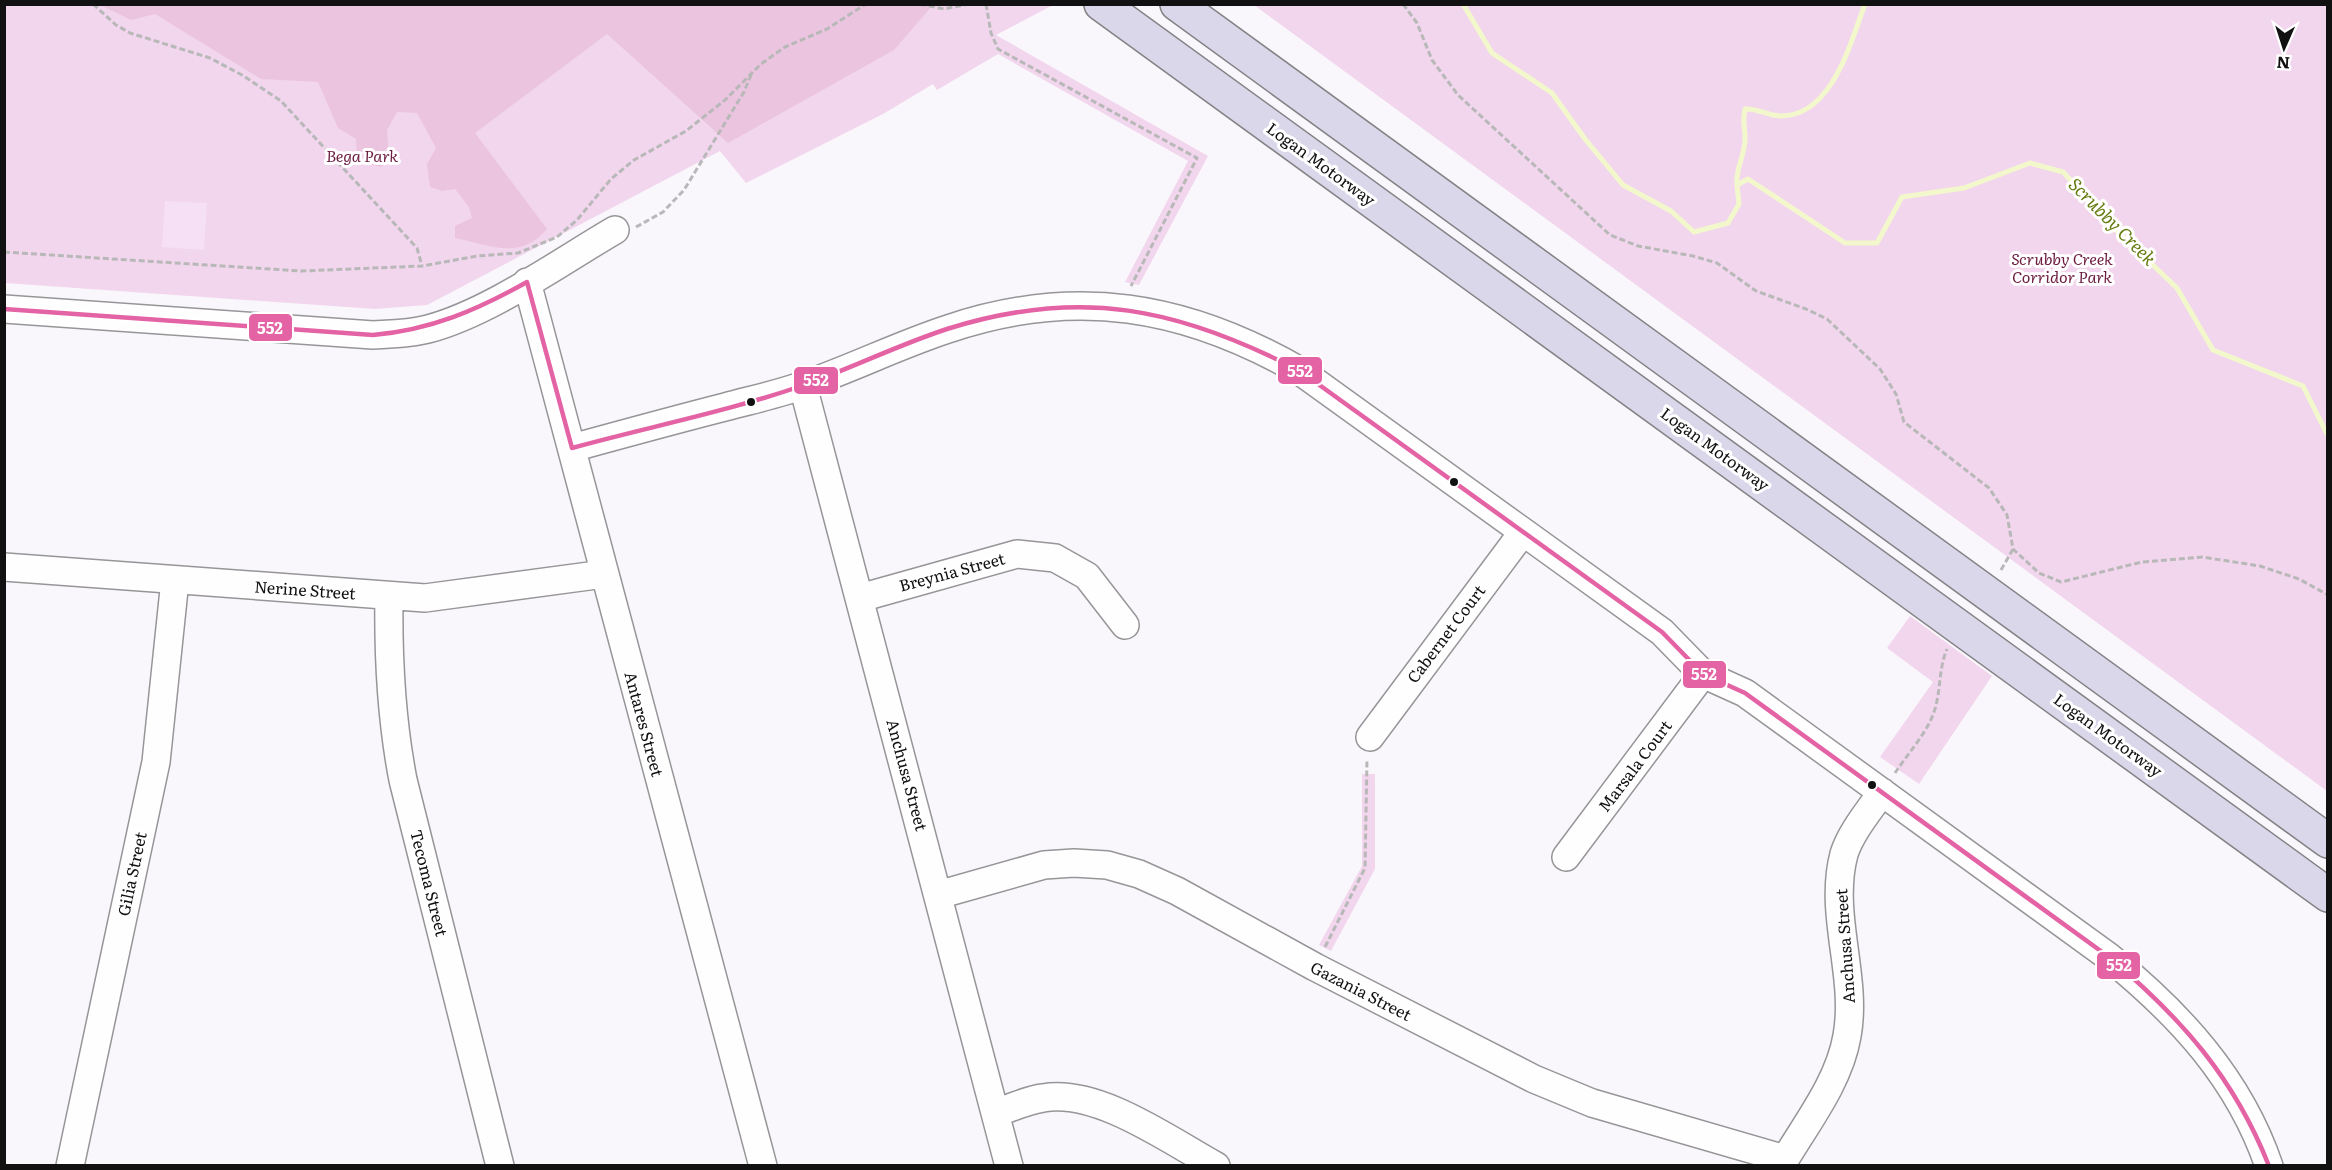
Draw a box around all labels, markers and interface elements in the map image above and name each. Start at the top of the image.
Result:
north arrow [2254,18,2314,78]
text: N [2276,52,2291,76]
street label: Logan Motorway [1262,116,1382,211]
park label: Bega Park [326,143,398,167]
water label: Scrubby Creek [2063,171,2163,271]
park label: Scrubby Creek Corridor Park [2011,246,2113,288]
line badge: 552 [248,313,293,342]
text: 552 [257,315,283,339]
line badge: 552 [1277,356,1323,385]
text: 552 [1287,358,1313,382]
line badge: 552 [793,366,839,395]
text: 552 [803,367,829,391]
unlabelled marker [745,396,757,408]
street label: Logan Motorway [1656,401,1776,496]
unlabelled marker [1448,476,1460,488]
street label: Breynia Street [896,545,1008,597]
street label: Nerine Street [254,573,357,605]
street label: Cabernet Court [1400,579,1490,688]
line badge: 552 [1682,660,1727,689]
text: 552 [1691,661,1717,685]
street label: Antares Street [619,668,671,780]
street label: Logan Motorway [2049,687,2169,782]
street label: Marsala Court [1592,714,1677,816]
street label: Anchusa Street [881,716,935,834]
unlabelled marker [1866,779,1878,791]
street label: Tecoma Street [405,827,455,939]
street label: Gilia Street [110,829,152,918]
street label: Anchusa Street [1828,887,1860,1004]
line badge: 552 [2096,951,2141,980]
text: 552 [2106,952,2132,976]
street label: Gazania Street [1307,954,1417,1026]

